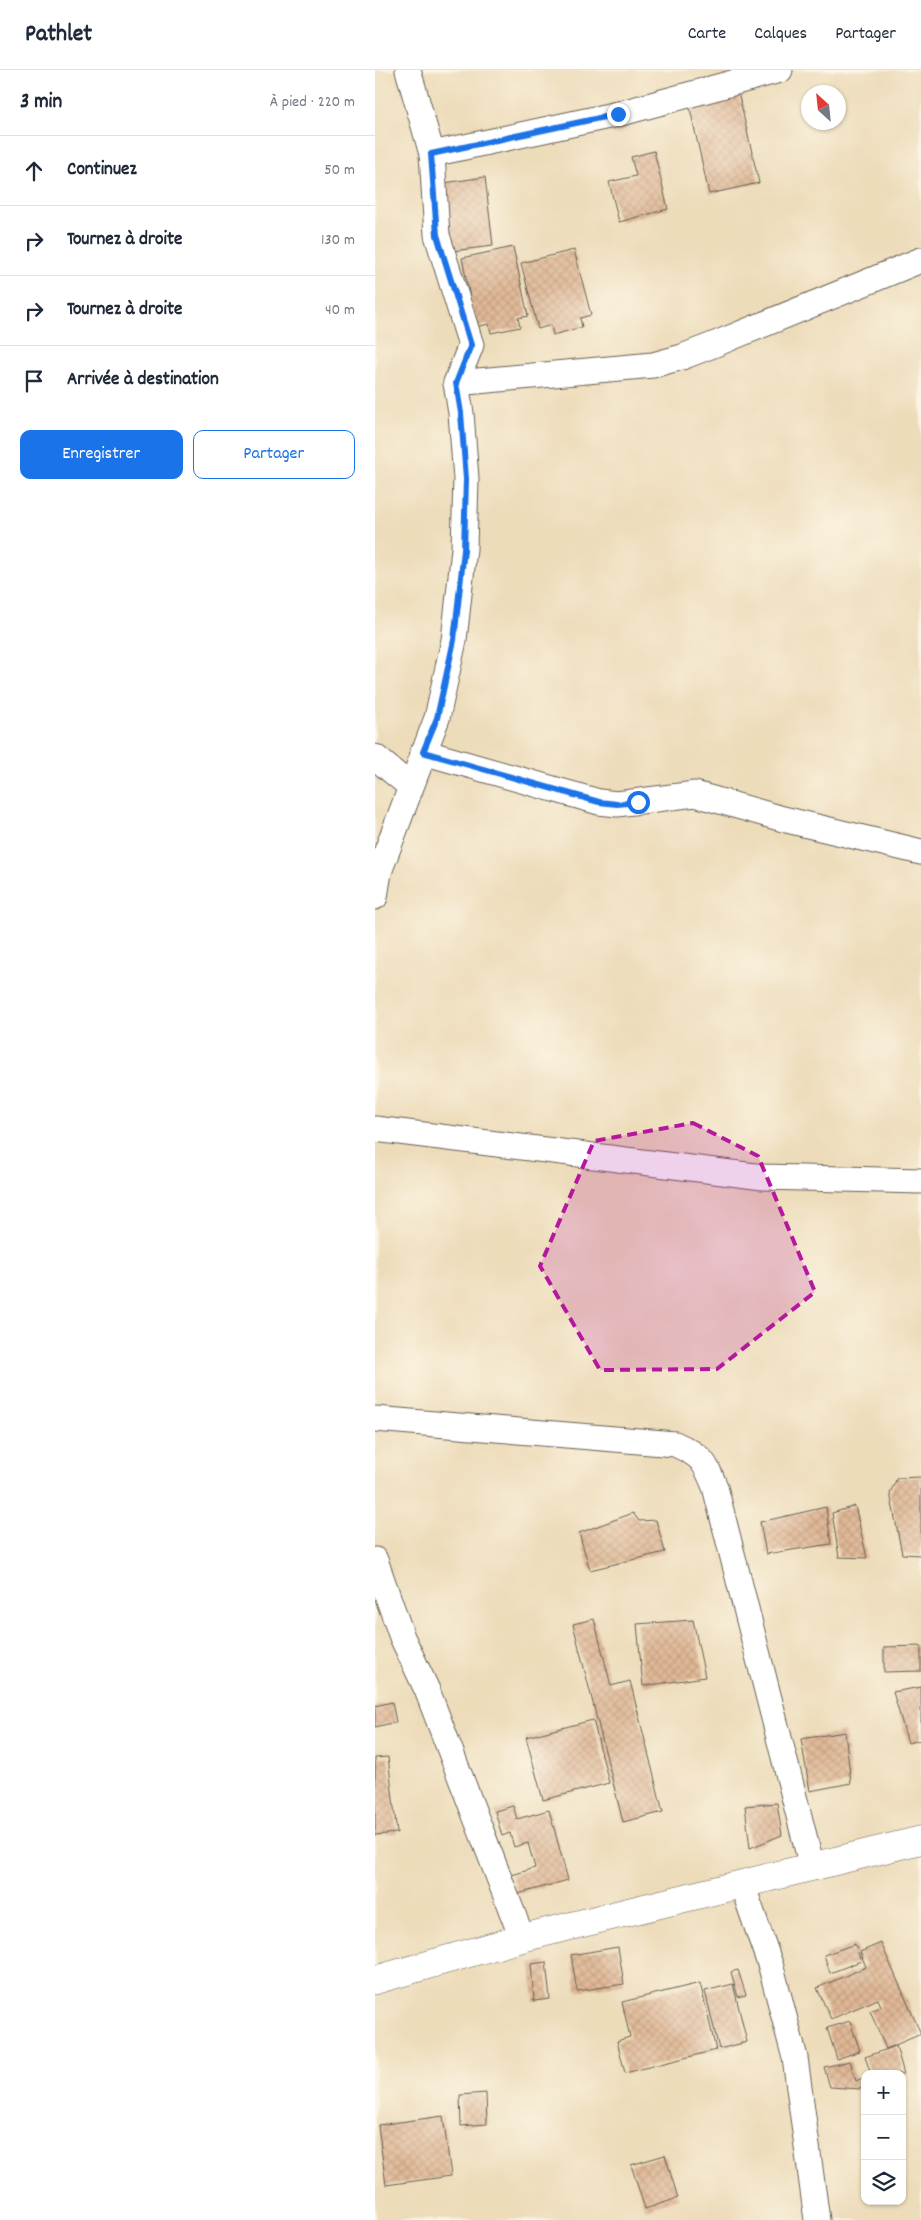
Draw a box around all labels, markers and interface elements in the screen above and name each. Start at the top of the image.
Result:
text: Pathlet [25,18,92,52]
text: Carte [688,22,726,47]
text: Calques [754,22,807,47]
text: Partager [835,22,896,47]
north arrow [801,85,846,130]
text: 3 min [20,88,62,118]
text: À pied · 220 m [270,91,355,114]
route end [607,103,630,126]
icon: ahead [20,157,48,185]
text: Continuez [67,157,137,184]
text: 50 m [324,159,355,182]
icon: right [20,227,48,255]
text: Tournez à droite [67,227,182,254]
text: 130 m [321,229,355,252]
icon: right [20,297,48,325]
text: Tournez à droite [67,297,182,324]
text: 40 m [325,299,355,322]
icon: arrive [20,367,48,395]
text: Arrivée à destination [67,367,219,394]
button: Enregistrer [20,430,183,479]
button: Partager [193,430,355,479]
route start [627,791,650,814]
map controls [861,2070,906,2205]
button: + [861,2070,906,2115]
button: − [861,2115,906,2160]
button: layers [861,2160,906,2205]

